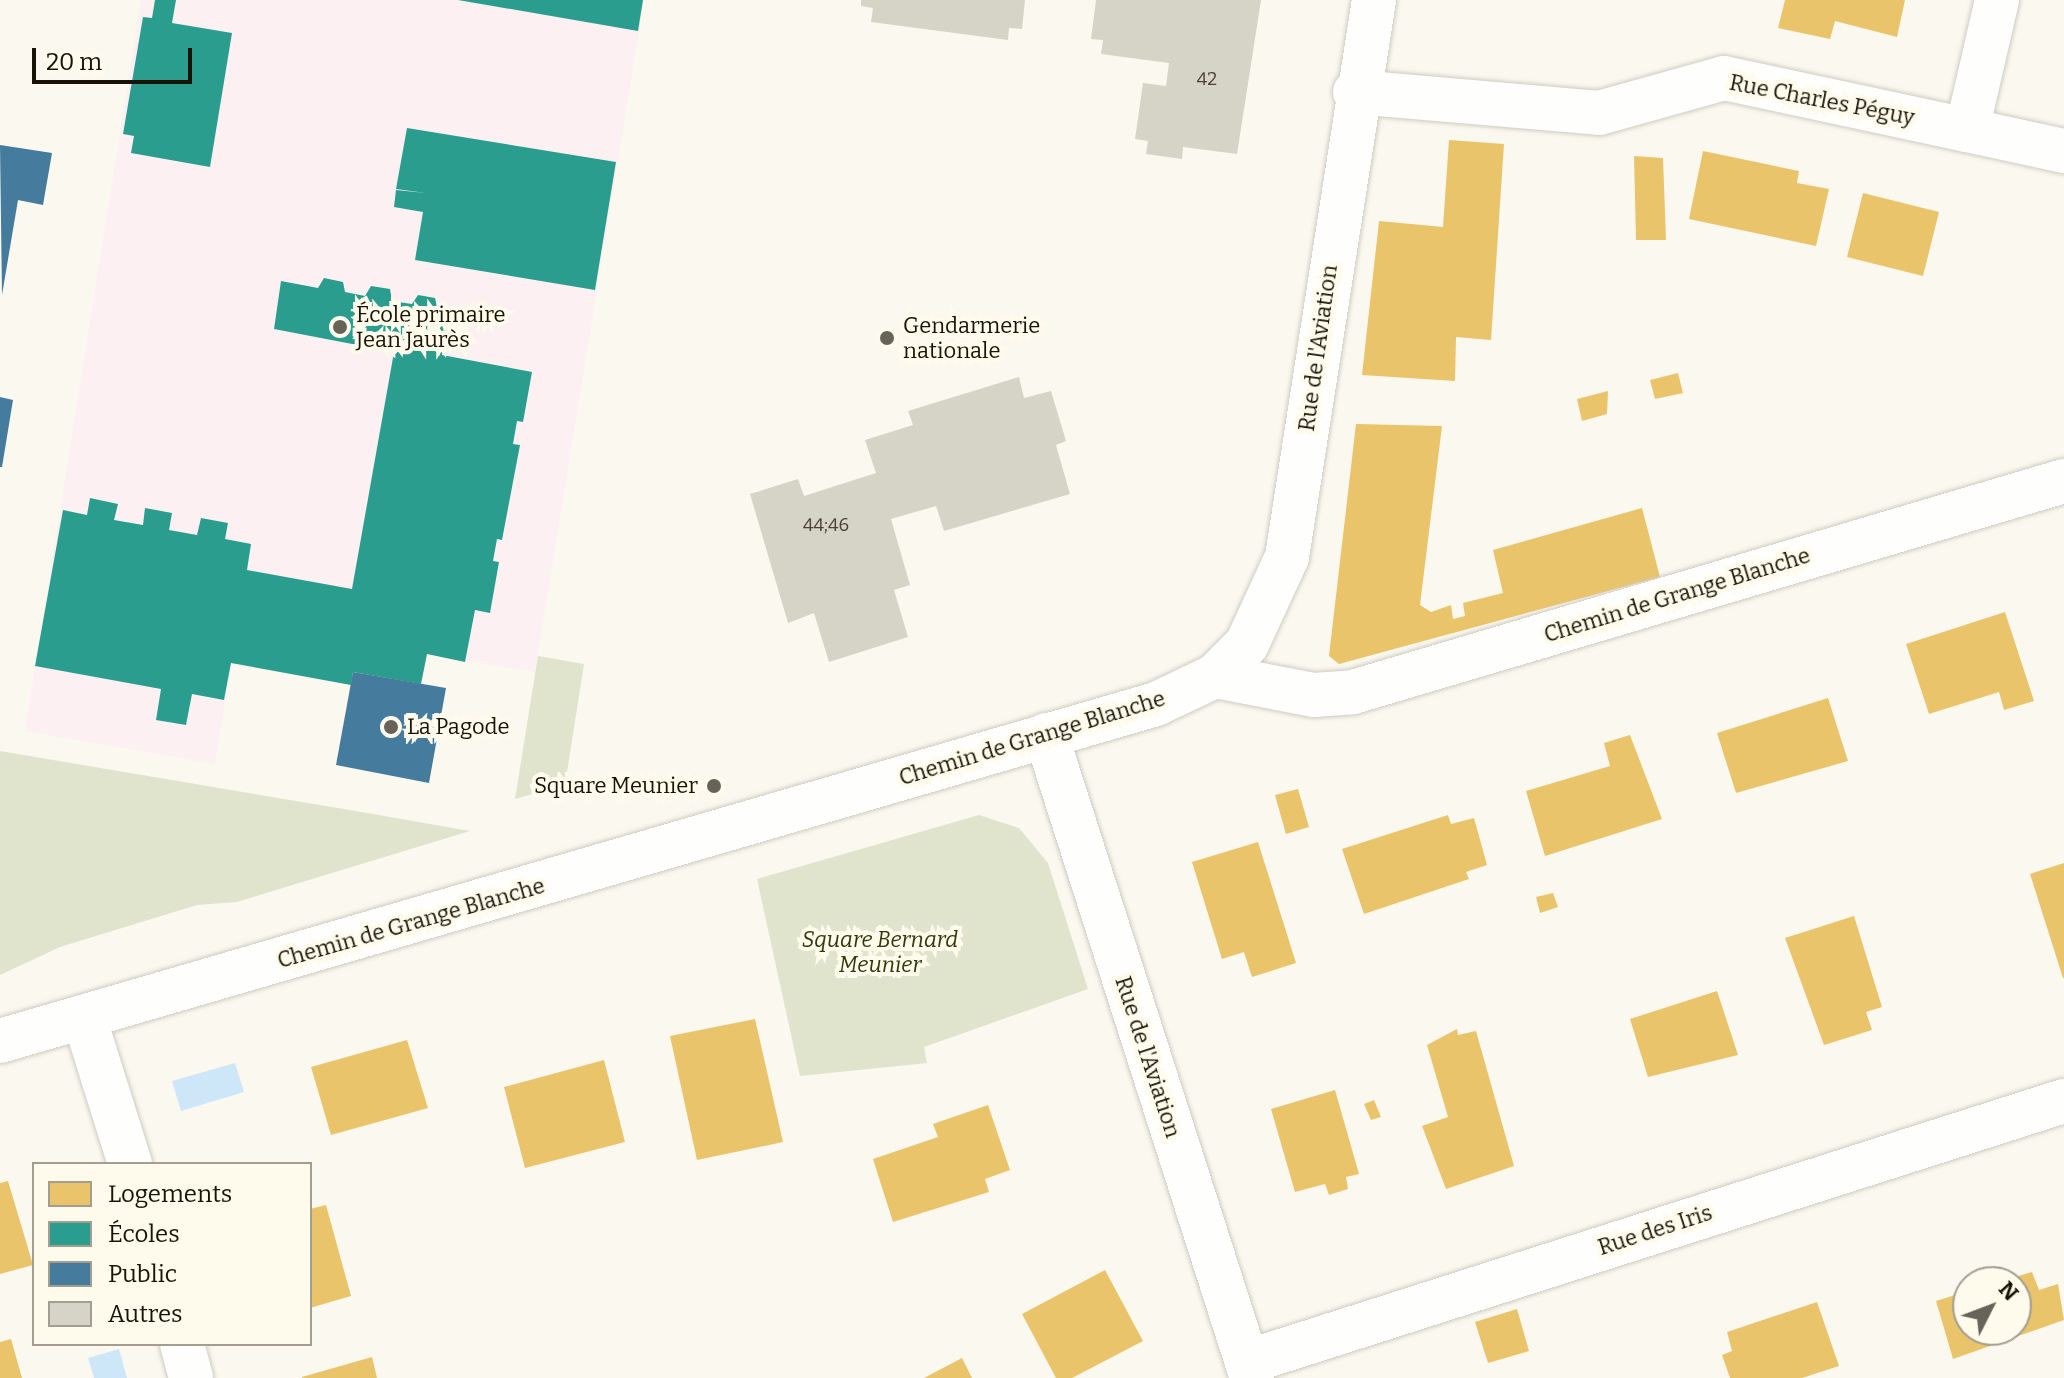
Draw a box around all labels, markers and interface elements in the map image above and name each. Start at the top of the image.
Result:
scale bar [36,32,196,82]
text: 20 m [46,48,102,76]
house number: 42 [1197,68,1217,90]
street label: Rue Charles Péguy [1727,69,1917,131]
street label: Rue de l'Aviation [1293,263,1343,433]
place label: École primaire Jean Jaurès [356,301,506,352]
place label: Gendarmerie nationale [903,312,1040,364]
marker: École primaire Jean Jaurès [331,318,349,336]
marker: Gendarmerie nationale [878,329,896,347]
house number: 44;46 [803,514,849,536]
street label: Chemin de Grange Blanche [1541,542,1813,648]
street label: Chemin de Grange Blanche [896,685,1168,791]
place label: La Pagode [407,714,510,740]
marker: La Pagode [382,718,400,736]
place label: Square Meunier [534,773,698,799]
marker: Square Meunier [705,777,723,795]
street label: Chemin de Grange Blanche [274,872,548,974]
park label: Square Bernard Meunier [802,926,958,978]
street label: Rue de l'Aviation [1110,973,1186,1141]
legend [32,1162,312,1346]
text: Logements [108,1180,232,1208]
street label: Rue des Iris [1595,1199,1715,1261]
text: Écoles [108,1220,180,1248]
text: Public [108,1260,177,1288]
north arrow [1952,1266,2032,1346]
text: N [1993,1276,2024,1306]
text: Autres [108,1300,183,1328]

